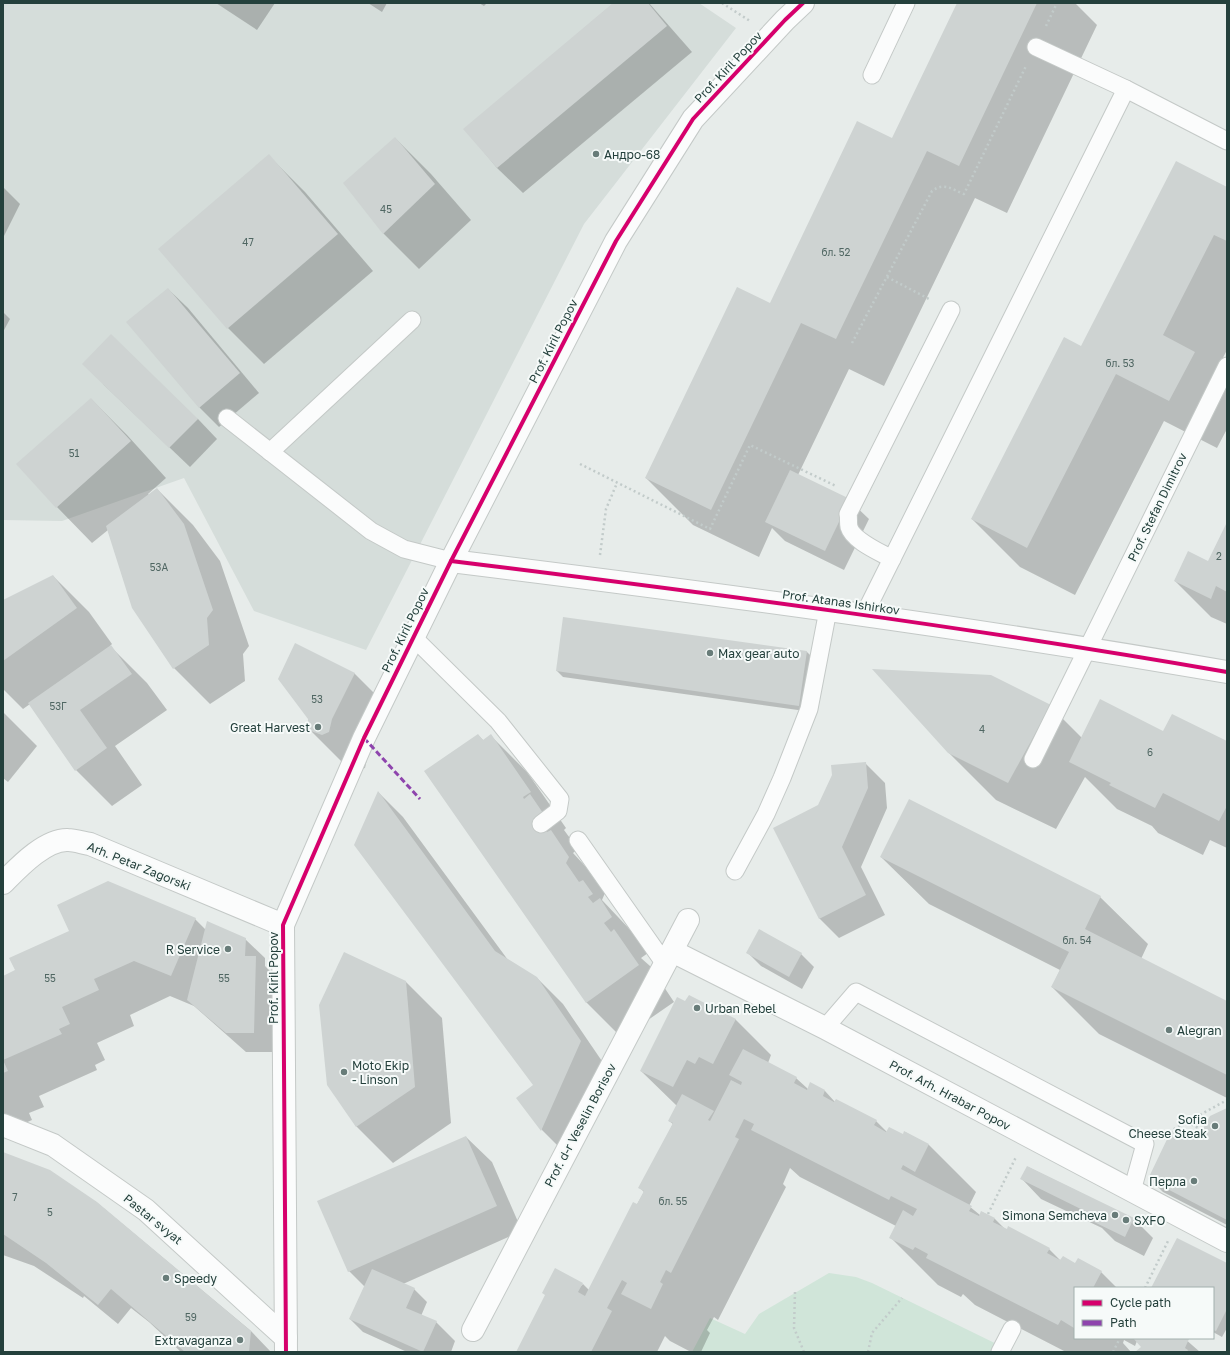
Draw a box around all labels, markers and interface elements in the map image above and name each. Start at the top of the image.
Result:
street label: Prof. Kiril Popov [691,28,765,106]
place label: Андро-68 [604,147,660,162]
marker: Андро-68 [591,149,601,159]
house number: 45 [380,203,392,215]
house number: 47 [242,236,254,248]
house number: бл. 52 [822,246,851,258]
street label: Prof. Kiril Popov [525,296,581,385]
house number: бл. 53 [1106,357,1135,369]
house number: 51 [69,447,79,459]
street label: Prof. Stefan Dimitrov [1124,450,1190,564]
house number: 2 [1216,550,1222,562]
house number: 53А [150,561,168,573]
street label: Prof. Kiril Popov [378,585,432,675]
street label: Prof. Atanas Ishirkov [781,586,901,618]
place label: Max gear auto [718,646,800,661]
marker: Max gear auto [705,648,715,658]
house number: 53 [311,693,323,705]
house number: 53Г [49,700,67,712]
place label: Great Harvest [230,720,310,735]
marker: Great Harvest [313,722,323,732]
house number: 4 [979,723,985,735]
house number: 6 [1147,746,1153,758]
street label: Arh. Petar Zagorski [85,838,193,894]
street label: Prof. Kiril Popov [266,932,281,1024]
house number: бл. 54 [1062,934,1092,946]
place label: R Service [166,942,220,957]
marker: R Service [223,944,233,954]
house number: 55 [44,972,56,984]
house number: 55 [218,972,230,984]
place label: Urban Rebel [705,1001,776,1016]
marker: Urban Rebel [692,1003,702,1013]
place label: Alegran [1177,1023,1222,1038]
marker: Alegran [1164,1025,1174,1035]
street label: Prof. Arh. Hrabar Popov [887,1057,1013,1133]
place label: Moto Ekip - Linson [352,1058,409,1087]
street label: Prof. d-r Veselin Borisov [541,1060,619,1189]
marker: Moto Ekip - Linson [339,1067,349,1077]
place label: Sofia Cheese Steak [1128,1112,1207,1141]
marker: Sofia Cheese Steak [1210,1121,1220,1131]
place label: Перла [1149,1174,1186,1189]
marker: Перла [1189,1176,1199,1186]
house number: 7 [12,1191,18,1203]
street label: Pastar svyat [121,1191,186,1247]
house number: бл. 55 [659,1195,688,1207]
house number: 5 [47,1206,53,1218]
place label: Simona Semcheva [1002,1208,1107,1223]
marker: Simona Semcheva [1110,1210,1120,1220]
place label: SXFO [1134,1213,1165,1228]
marker: SXFO [1121,1215,1131,1225]
place label: Speedy [174,1271,217,1286]
marker: Speedy [161,1273,171,1283]
legend [1074,1287,1214,1339]
text: Cycle path [1110,1295,1171,1310]
house number: 59 [185,1311,197,1323]
text: Path [1110,1315,1137,1330]
place label: Extravaganza [154,1333,232,1348]
marker: Extravaganza [235,1335,245,1345]

